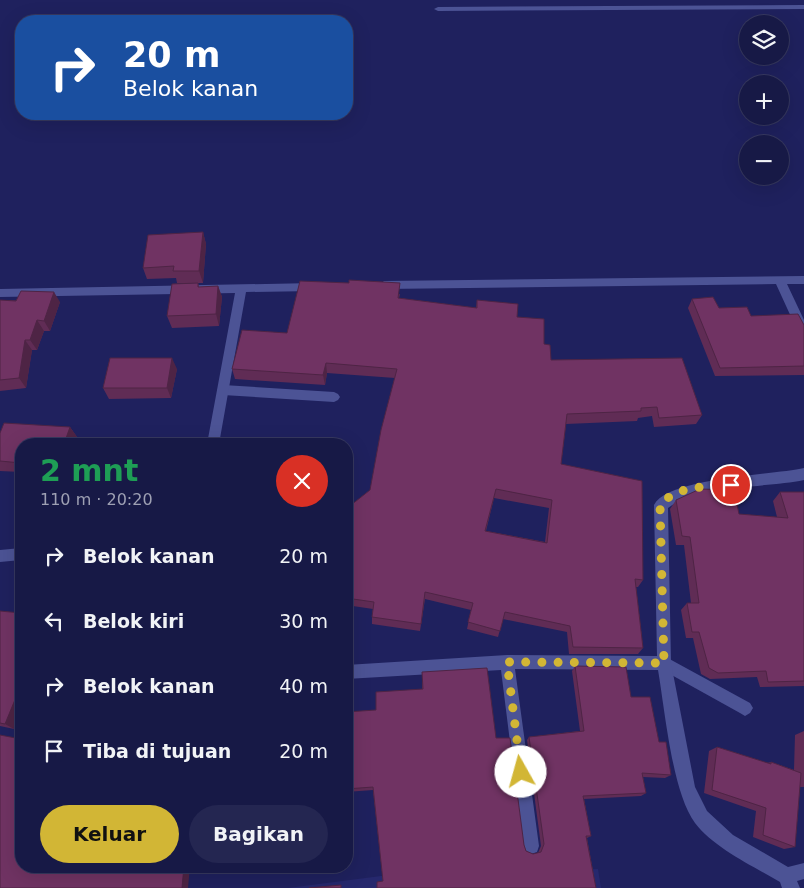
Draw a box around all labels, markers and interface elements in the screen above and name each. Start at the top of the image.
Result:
map controls [739,15,789,185]
button: layers [739,15,789,65]
icon: right [40,35,105,100]
text: 20 m [123,35,220,75]
button: + [739,75,789,125]
text: Belok kanan [123,76,258,101]
button: − [739,135,789,185]
text: 2 mnt [40,453,138,488]
button: close [276,455,328,507]
pin [710,464,752,506]
icon: arrive [717,471,745,499]
text: 110 m · 20:20 [40,490,153,509]
icon: right [40,542,68,570]
text: Belok kanan [83,545,215,567]
text: 20 m [279,545,328,567]
icon: left [40,607,68,635]
text: Belok kiri [83,610,184,632]
text: 30 m [279,610,328,632]
icon: right [40,672,68,700]
text: Belok kanan [83,675,215,697]
text: 40 m [279,675,328,697]
icon: arrive [40,737,68,765]
text: Tiba di tujuan [83,740,231,762]
text: 20 m [279,740,328,762]
position arrow [494,745,546,797]
button: Keluar [40,805,179,863]
button: Bagikan [189,805,328,863]

